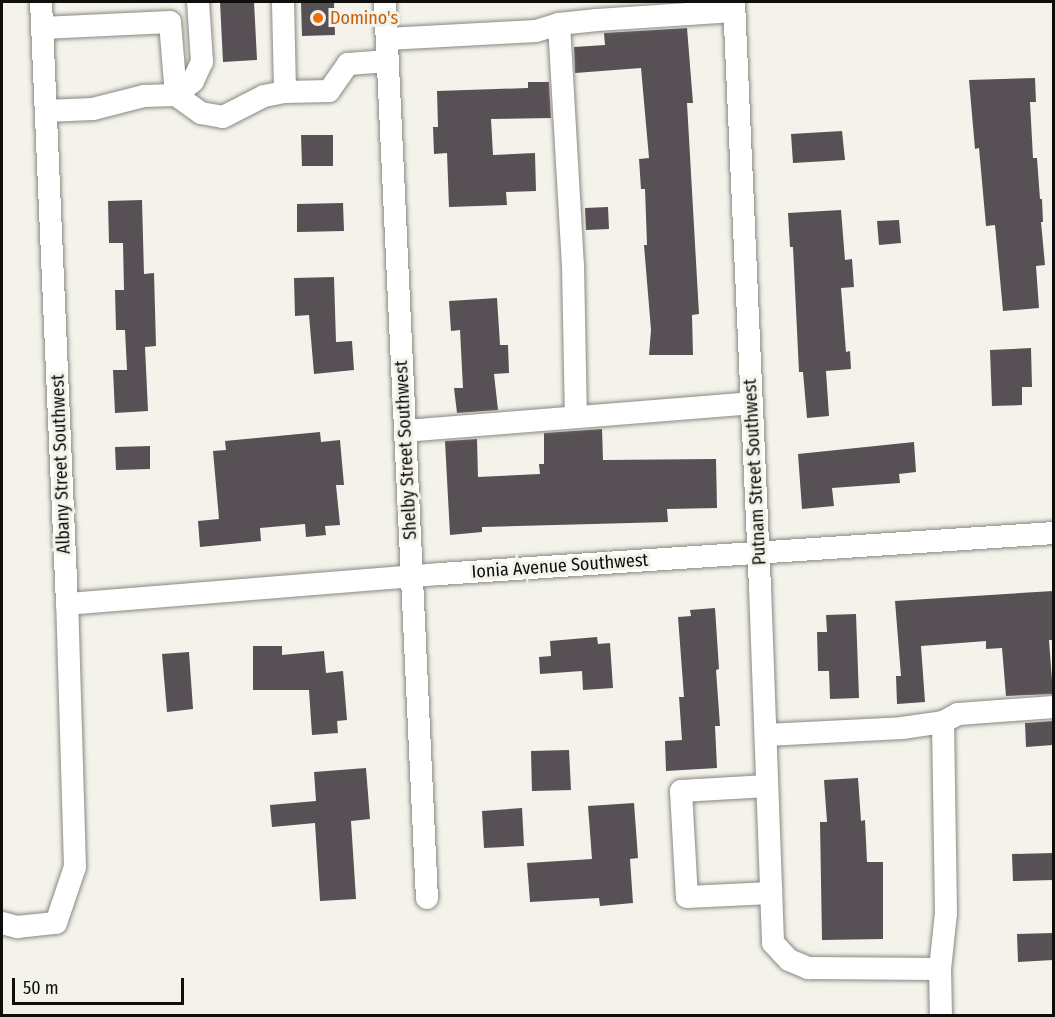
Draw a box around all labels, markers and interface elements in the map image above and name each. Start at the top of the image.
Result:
place label: Domino's [330,7,398,29]
marker: Domino's [311,11,325,25]
street label: Shelby Street Southwest [391,360,421,540]
street label: Albany Street Southwest [47,374,75,554]
street label: Putnam Street Southwest [739,378,771,566]
street label: Ionia Avenue Southwest [471,549,649,583]
scale bar [15,966,188,1004]
text: 50 m [23,977,59,999]

